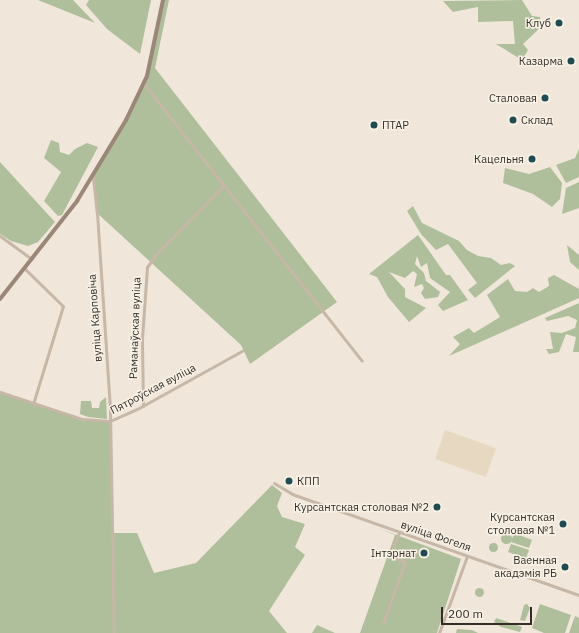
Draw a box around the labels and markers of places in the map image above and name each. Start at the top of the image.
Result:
place label: Клуб [526,16,551,30]
marker: Клуб [554,18,564,28]
place label: Казарма [519,54,563,68]
marker: Казарма [566,56,576,66]
place label: Сталовая [489,91,537,105]
marker: Сталовая [540,93,550,103]
place label: Склад [521,113,553,127]
marker: Склад [508,115,518,125]
place label: ПТАР [382,118,409,132]
marker: ПТАР [369,120,379,130]
place label: Кацельня [474,152,524,166]
marker: Кацельня [527,154,537,164]
place label: КПП [297,474,320,488]
marker: КПП [284,476,294,486]
place label: Курсантская столовая №2 [294,500,429,514]
marker: Курсантская столовая №2 [432,502,442,512]
place label: Курсантская столовая №1 [488,511,555,537]
marker: Курсантская столовая №1 [558,519,568,529]
place label: Інтэрнат [371,546,416,560]
marker: Інтэрнат [419,548,429,558]
place label: Ваенная акадэмія РБ [494,554,557,580]
marker: Ваенная акадэмія РБ [560,562,570,572]

